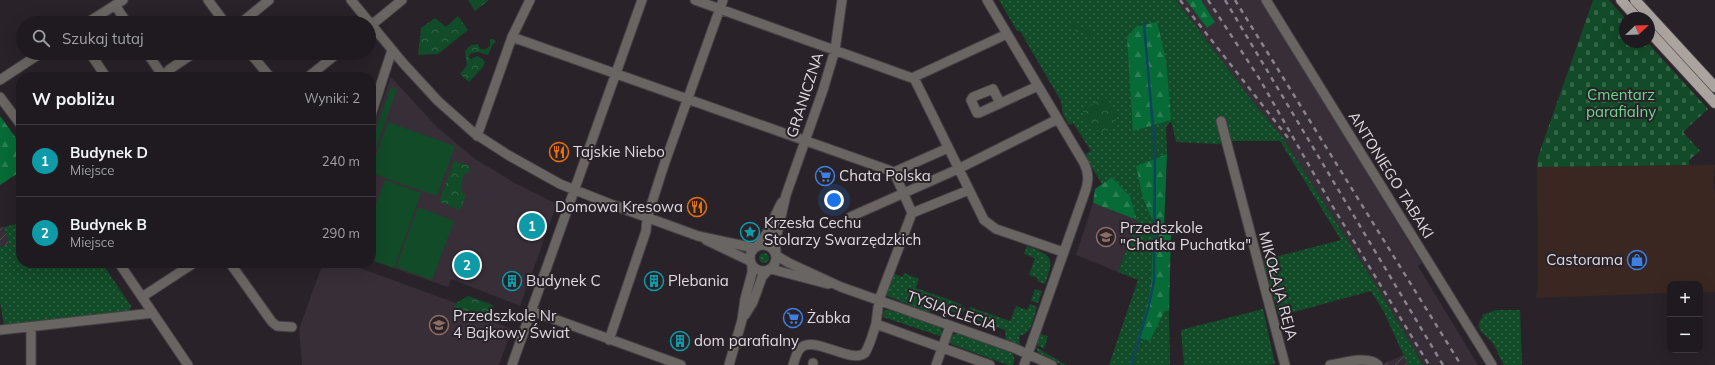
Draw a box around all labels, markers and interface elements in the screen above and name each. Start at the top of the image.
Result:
north arrow [1619,12,1655,48]
search box [16,16,376,60]
icon: search [30,27,52,49]
text: Szukaj tutaj [62,29,144,48]
street label: GRANICZNA [782,50,827,140]
park label: Cmentarz parafialny [1586,85,1656,121]
text: W pobliżu [32,88,115,109]
text: Wyniki: 2 [304,90,360,106]
street label: ANTONIEGO TABAKI [1345,108,1438,242]
restaurant icon: Tajskie Niebo [548,141,570,163]
place label: Tajskie Niebo [573,142,665,161]
text: Budynek D [70,143,148,162]
text: 1 [41,153,49,169]
text: 240 m [322,153,360,169]
text: Miejsce [70,162,114,178]
supermarket icon: Chata Polska [814,165,836,187]
place label: Chata Polska [839,166,931,185]
your location [824,190,844,210]
restaurant icon: Domowa Kresowa [686,196,708,218]
place label: Domowa Kresowa [555,197,683,216]
pin: 1 [519,211,545,241]
place label: Krzesła Cechu Stolarzy Swarzędzkich [764,213,921,249]
text: Budynek B [70,215,147,234]
place label: Przedszkole "Chatka Puchatka" [1120,218,1251,254]
place icon: Krzesła Cechu Stolarzy Swarzędzkich [739,221,761,243]
text: 2 [41,225,49,241]
text: 290 m [322,225,360,241]
school or university icon: Przedszkole "Chatka Puchatka" [1095,226,1117,248]
street label: MIKOŁAJA REJA [1255,229,1302,342]
text: Miejsce [70,234,114,250]
shop icon: Castorama [1626,249,1648,271]
pin: 2 [454,250,480,280]
place label: Castorama [1546,250,1623,269]
building icon: Budynek C [501,270,523,292]
building icon: Plebania [643,270,665,292]
place label: Budynek C [526,271,601,290]
place label: Plebania [668,271,729,290]
map controls [1667,281,1703,353]
button: + [1667,281,1703,317]
street label: TYSIĄCLECIA [904,286,1000,335]
place label: Przedszkole Nr 4 Bajkowy Świat [453,306,570,342]
supermarket icon: Żabka [782,307,804,329]
place label: Żabka [807,308,850,327]
school or university icon: Przedszkole Nr 4 Bajkowy Świat [428,314,450,336]
button: − [1667,317,1703,353]
building icon: dom parafialny [669,330,691,352]
place label: dom parafialny [694,331,799,350]

